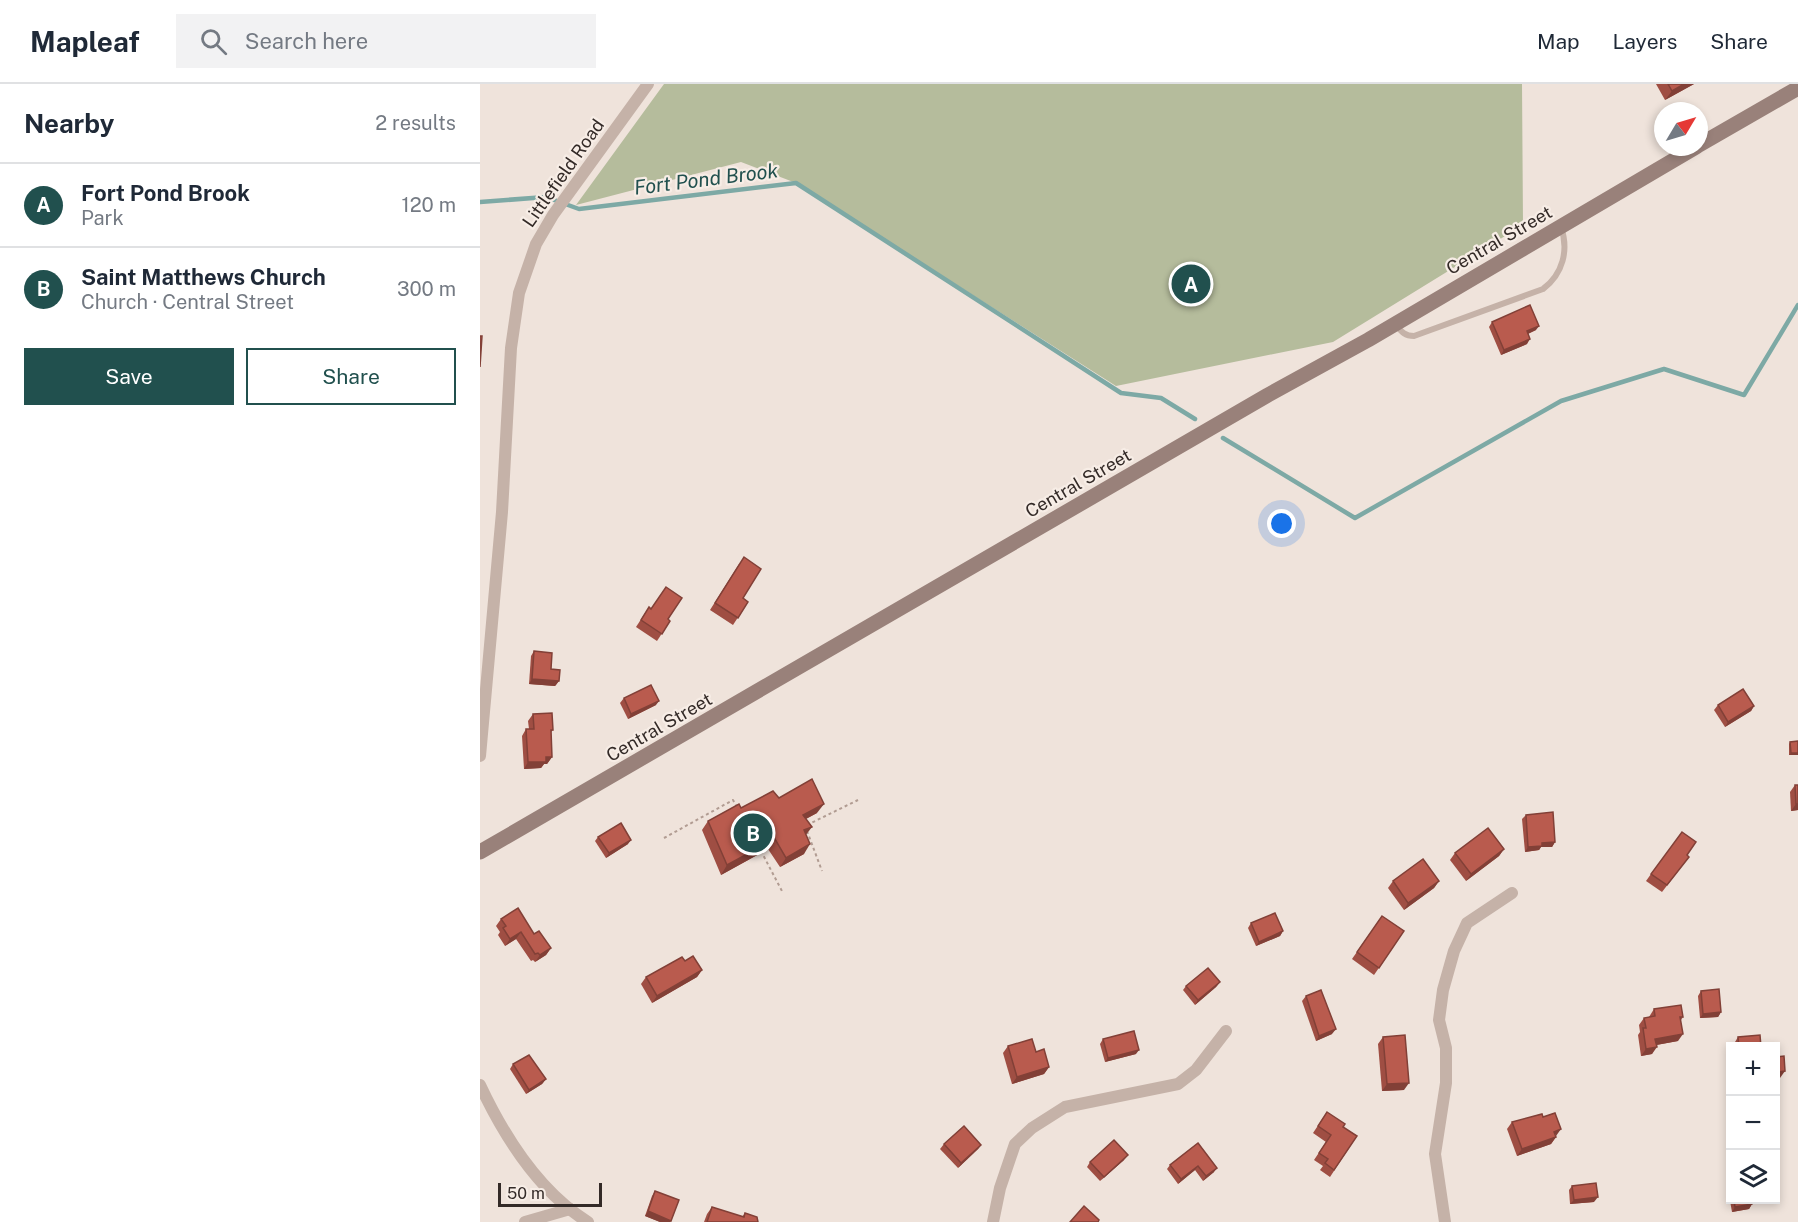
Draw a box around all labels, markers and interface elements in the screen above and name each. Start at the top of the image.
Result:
search box [176,14,596,68]
text: Mapleaf [30,25,140,58]
icon: search [197,25,230,58]
text: Search here [245,28,368,54]
text: Map [1537,29,1580,54]
text: Layers [1613,29,1677,54]
text: Share [1710,29,1768,54]
north arrow [1654,102,1708,156]
text: Nearby [24,108,114,139]
text: 2 results [375,111,456,135]
street label: Littlefield Road [518,115,608,231]
water label: Fort Pond Brook [633,158,780,200]
text: Fort Pond Brook [81,180,250,206]
text: A [36,193,51,217]
text: 120 m [402,193,456,217]
street label: Central Street [1442,201,1556,279]
text: Park [81,206,124,230]
pin: A [1172,262,1210,306]
text: Saint Matthews Church [81,264,326,290]
text: B [37,277,50,301]
text: 300 m [397,277,456,301]
text: Church · Central Street [81,290,294,314]
button: Save [24,348,234,405]
button: Share [246,348,456,405]
street label: Central Street [1021,444,1135,522]
your location [1267,509,1296,538]
street label: Central Street [602,688,716,766]
pin: B [734,810,772,855]
map controls [1726,1042,1780,1204]
button: + [1726,1042,1780,1096]
button: − [1726,1096,1780,1150]
button: layers [1726,1150,1780,1204]
scale bar [498,1180,602,1208]
text: 50 m [507,1184,545,1203]

